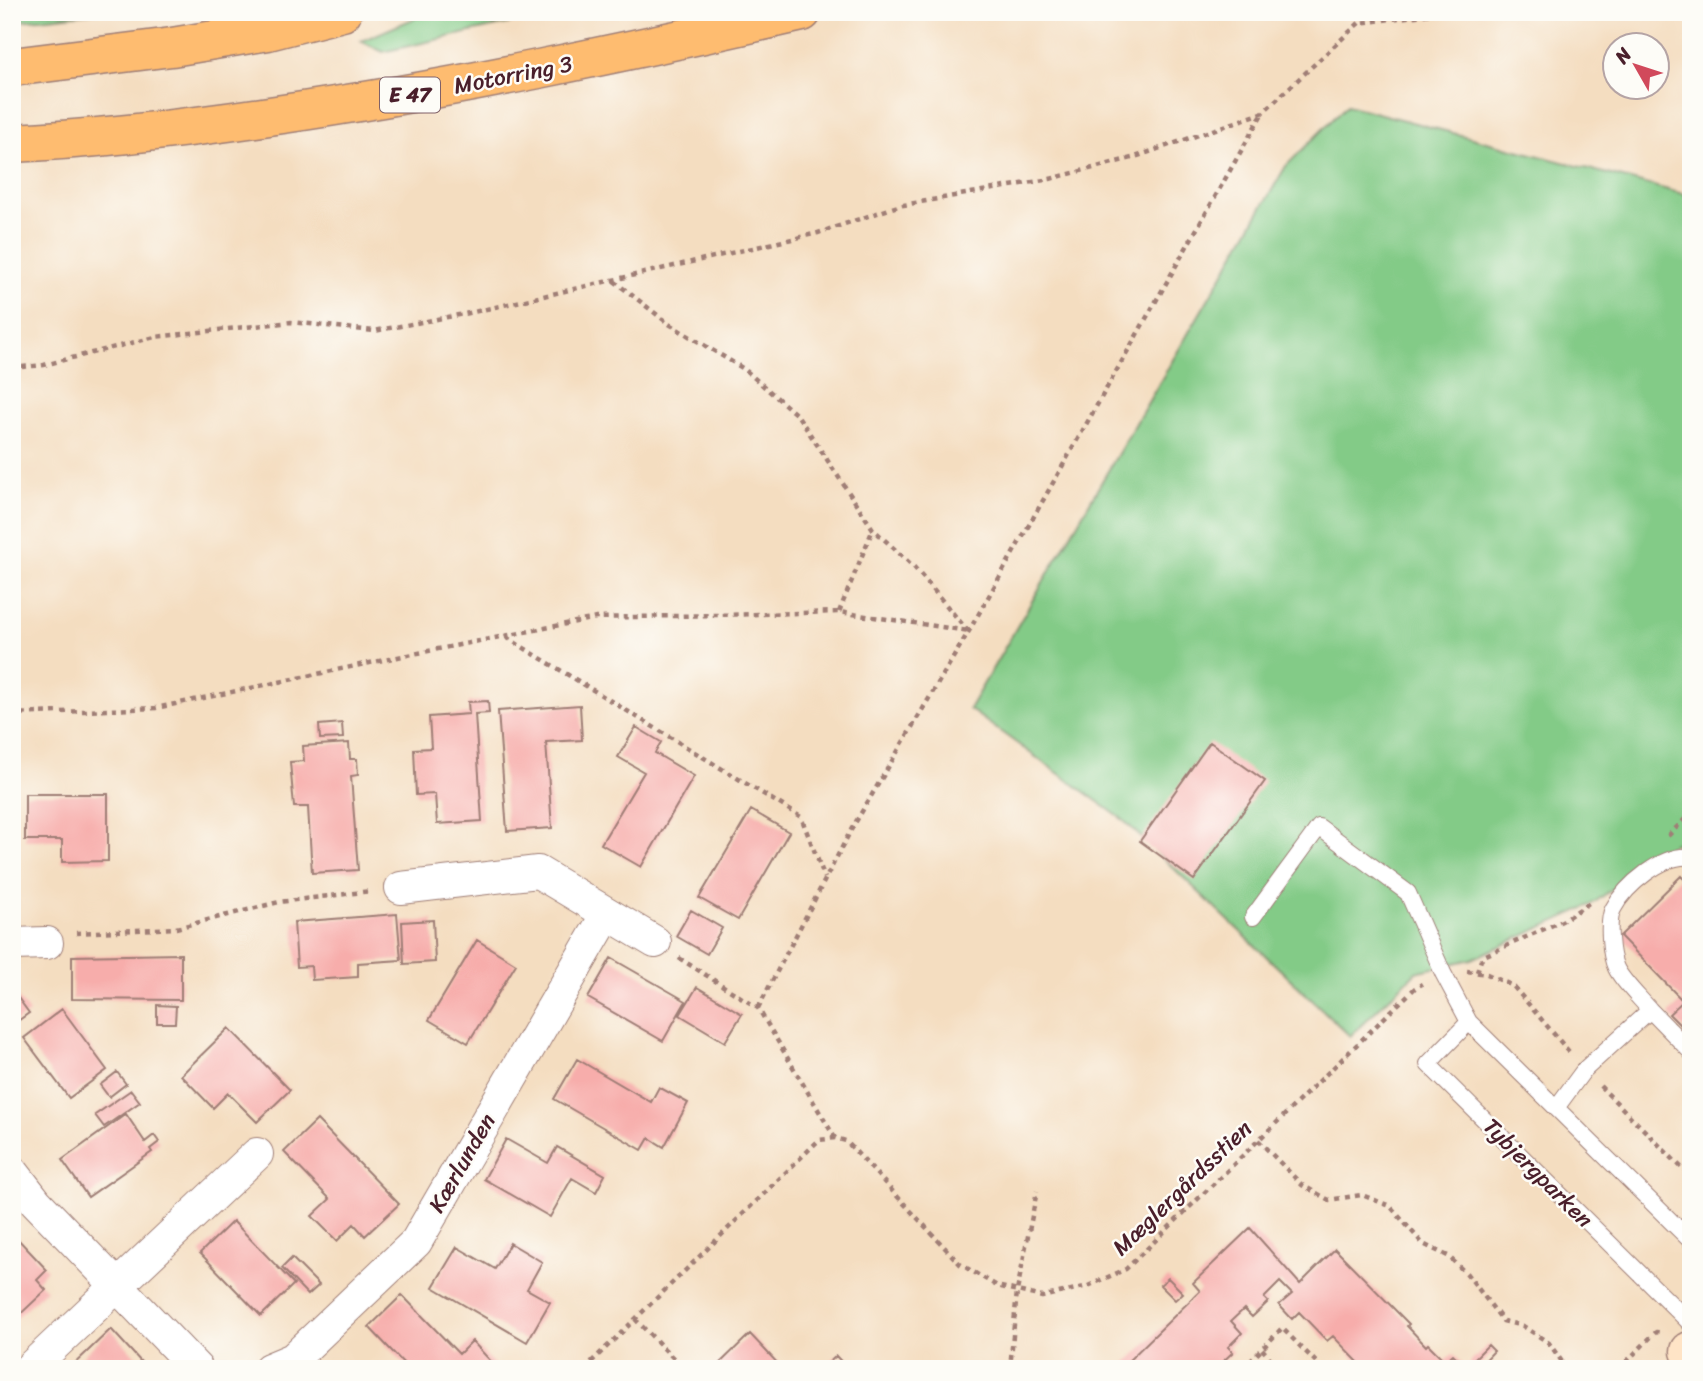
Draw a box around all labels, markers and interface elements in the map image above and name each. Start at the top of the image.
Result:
north arrow [1602,32,1672,102]
text: N [1606,39,1641,72]
street label: Motorring 3 [450,43,576,107]
road number: E 47 [380,78,440,112]
street label: Kærlunden [417,1105,507,1221]
street label: Tybjergparken [1473,1108,1604,1239]
street label: Mæglergårdsstien [1102,1110,1262,1266]

